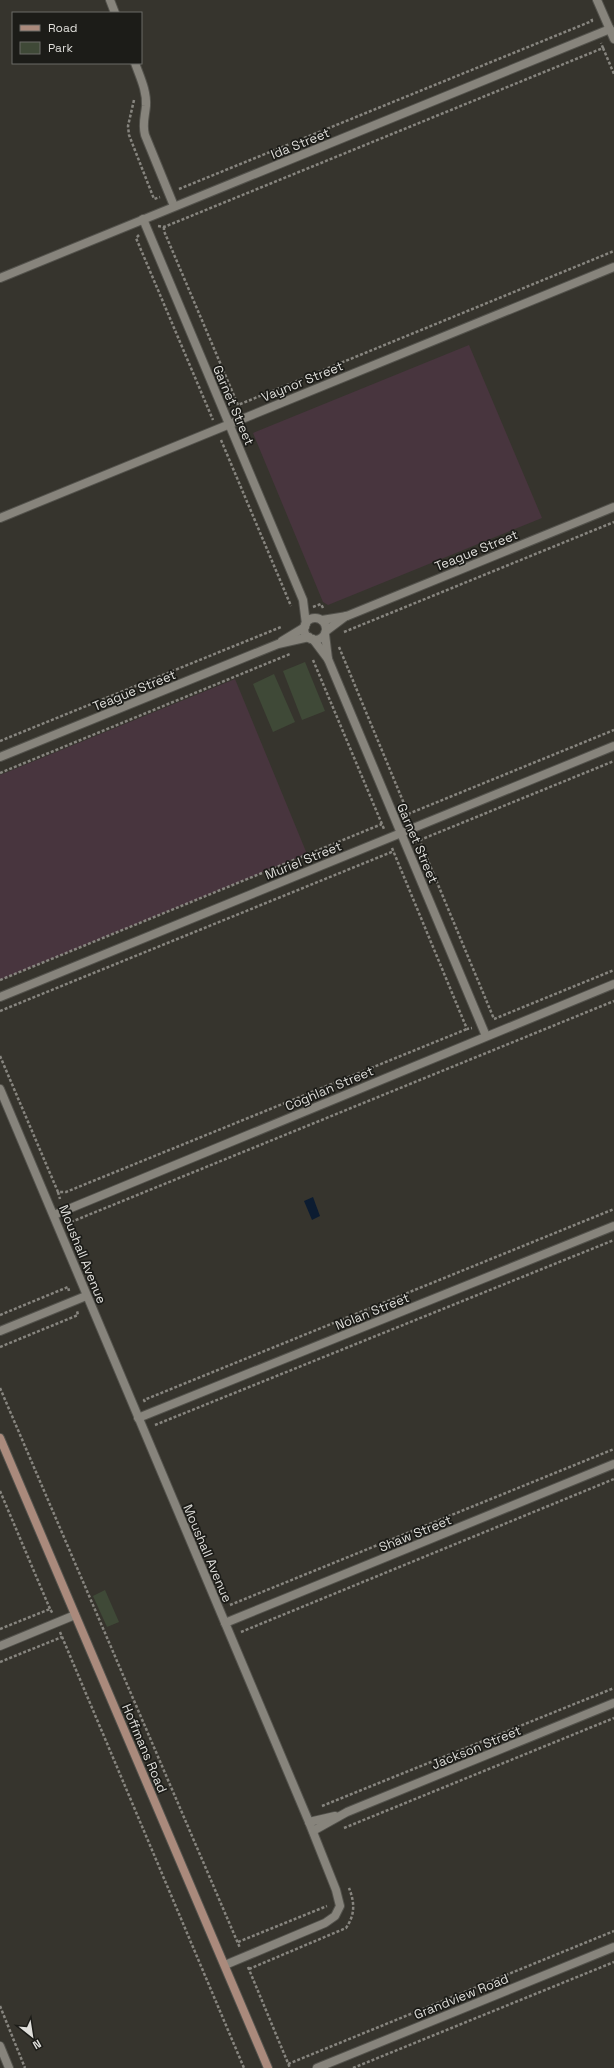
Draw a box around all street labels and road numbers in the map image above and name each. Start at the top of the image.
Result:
street label: Ida Street [268,124,332,163]
street label: Vaynor Street [259,357,346,406]
street label: Garnet Street [209,363,258,448]
street label: Teague Street [432,526,520,575]
street label: Teague Street [90,666,178,715]
street label: Garnet Street [393,801,442,886]
street label: Muriel Street [262,837,344,884]
street label: Coghlan Street [282,1062,376,1115]
street label: Moushall Avenue [55,1202,110,1306]
street label: Nolan Street [333,1289,412,1334]
street label: Moushall Avenue [179,1502,236,1605]
street label: Shaw Street [376,1511,454,1556]
street label: Hoffmans Road [118,1701,171,1795]
street label: Jackson Street [429,1722,524,1773]
street label: Grandview Road [411,1970,511,2023]

